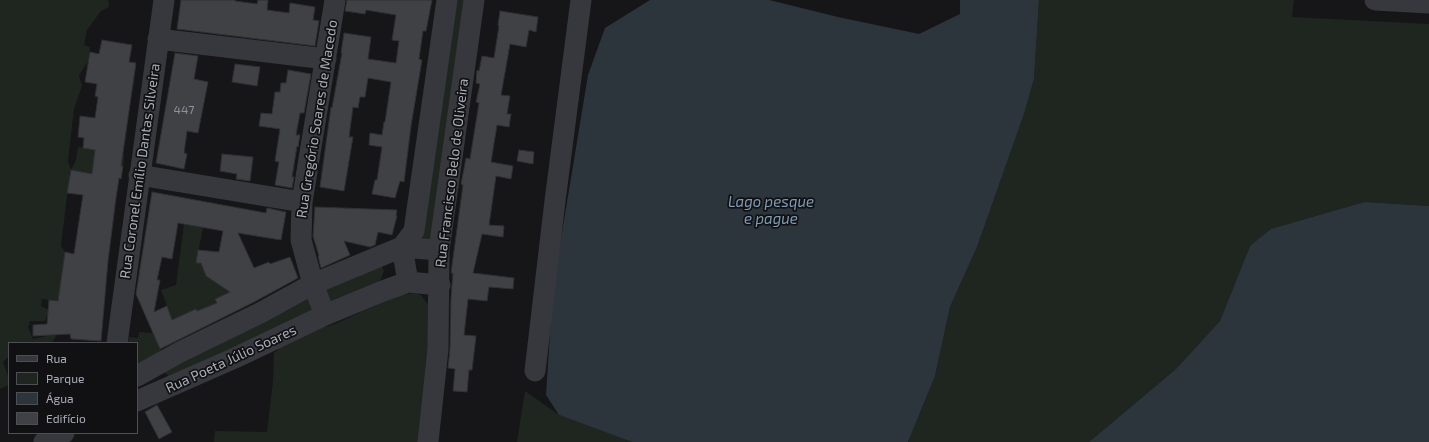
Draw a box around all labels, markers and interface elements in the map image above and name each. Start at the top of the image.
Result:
street label: Rua Gregório Soares de Macedo [293,19,341,219]
street label: Rua Coronel Emílio Dantas Silveira [117,62,163,280]
street label: Rua Francisco Belo de Oliveira [432,78,472,268]
house number: 447 [174,103,194,117]
water label: Lago pesque e pague [728,193,814,228]
street label: Rua Poeta Júlio Soares [163,321,299,397]
legend [8,342,138,434]
text: Rua [46,351,67,365]
text: Parque [46,371,84,385]
text: Água [46,391,74,405]
text: Edifício [46,411,86,425]

